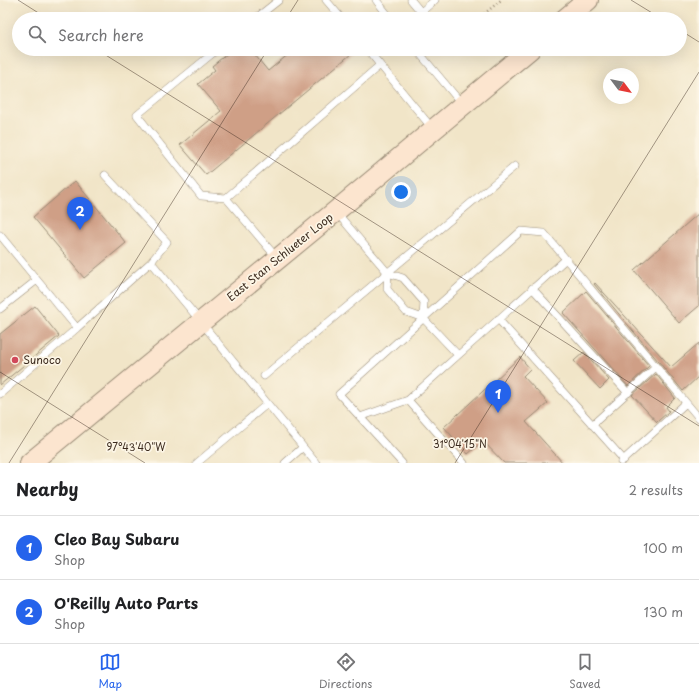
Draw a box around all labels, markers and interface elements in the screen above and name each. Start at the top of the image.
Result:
search box [12,12,687,56]
icon: search [26,23,48,45]
text: Search here [58,23,144,46]
north arrow [603,68,639,104]
your location [391,182,411,202]
pin: 2 [67,197,93,230]
street label: East Stan Schlueter Loop [223,208,337,305]
place label: Sunoco [23,351,61,368]
marker: Sunoco [10,355,20,365]
pin: 1 [485,380,511,413]
text: 31°04'15"N [433,436,487,451]
text: 97°43'40"W [106,439,166,454]
text: Nearby [16,476,78,502]
text: 2 results [629,480,683,499]
text: Cleo Bay Subaru [54,527,179,550]
text: 1 [26,538,32,557]
text: 100 m [643,538,683,557]
text: Shop [54,550,85,569]
text: O'Reilly Auto Parts [54,591,198,614]
text: 2 [24,602,34,621]
text: 130 m [644,602,683,621]
text: Shop [54,614,85,633]
tab: Map [98,651,122,692]
tab: Directions [319,651,372,692]
tab: Saved [569,651,601,692]

